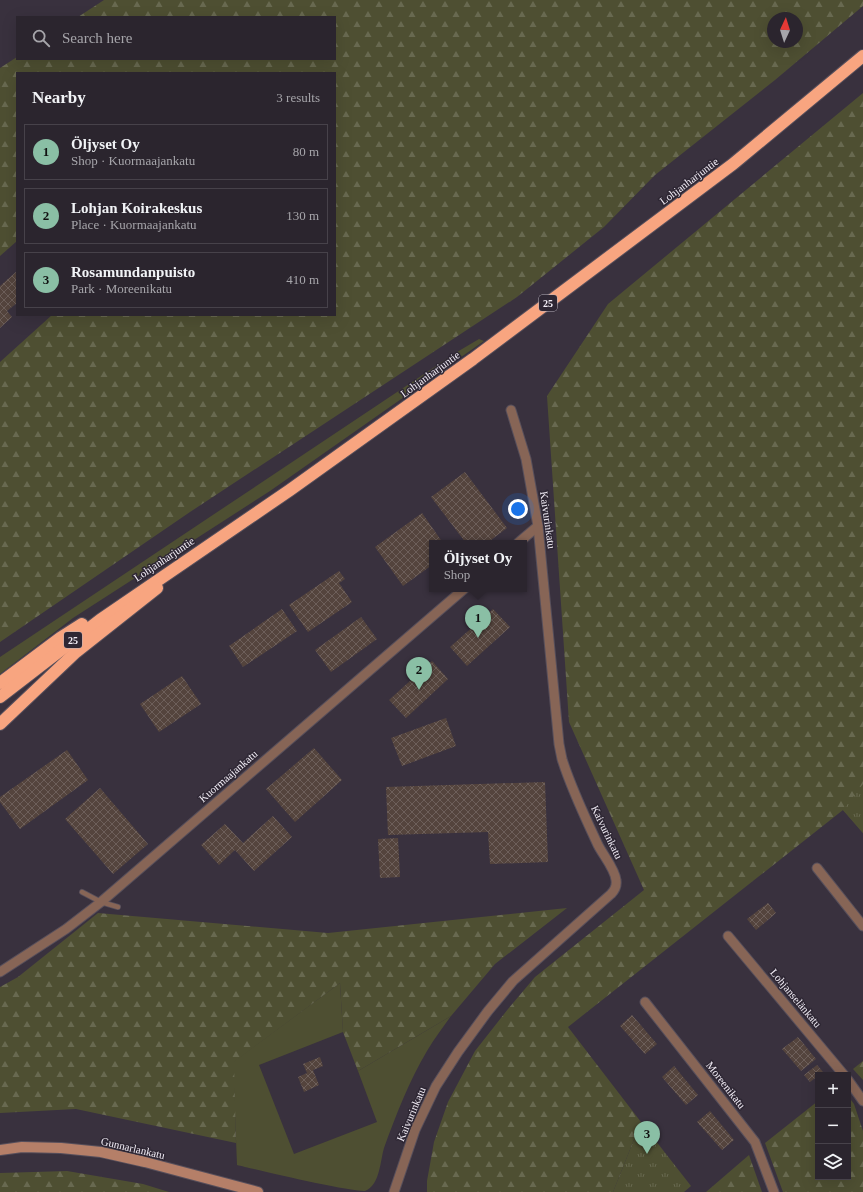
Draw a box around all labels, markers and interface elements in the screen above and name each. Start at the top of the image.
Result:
north arrow [767,12,803,48]
search box [16,16,336,60]
icon: search [30,27,52,49]
text: Search here [62,30,132,46]
text: Nearby [32,88,86,107]
text: 3 results [276,90,320,105]
text: Öljyset Oy [71,136,140,152]
text: 1 [43,144,49,159]
text: 80 m [293,144,319,159]
text: Shop · Kuormaajankatu [71,153,195,168]
street label: Lohjanharjuntie [657,155,721,207]
text: Lohjan Koirakeskus [71,200,202,216]
text: 2 [43,208,49,223]
text: 130 m [286,208,319,223]
text: Place · Kuormaajankatu [71,217,197,232]
text: Rosamundanpuisto [71,264,195,280]
text: 3 [43,272,49,287]
text: 410 m [286,272,319,287]
text: Park · Moreenikatu [71,281,172,296]
road number: 25 [539,295,557,311]
street label: Lohjanharjuntie [398,348,462,400]
street label: Kaivurinkatu [538,490,558,550]
your location [508,499,528,519]
street label: Lohjanharjuntie [132,534,197,584]
popup [429,540,527,592]
text: Öljyset Oy [444,550,512,566]
text: Shop [444,567,470,582]
pin: 1 [465,605,491,638]
road number: 25 [64,632,82,648]
pin: 2 [406,657,432,690]
street label: Kuormaajankatu [196,747,260,805]
street label: Kaivurinkatu [589,803,625,861]
street label: Lohjanselänkatu [768,966,824,1030]
street label: Moreenikatu [704,1059,748,1111]
map controls [815,1072,851,1180]
button: + [815,1072,851,1108]
street label: Kaivurinkatu [394,1084,428,1143]
button: − [815,1108,851,1144]
pin: 3 [634,1121,660,1154]
street label: Gunnarlankatu [100,1135,167,1161]
button: layers [815,1144,851,1180]

